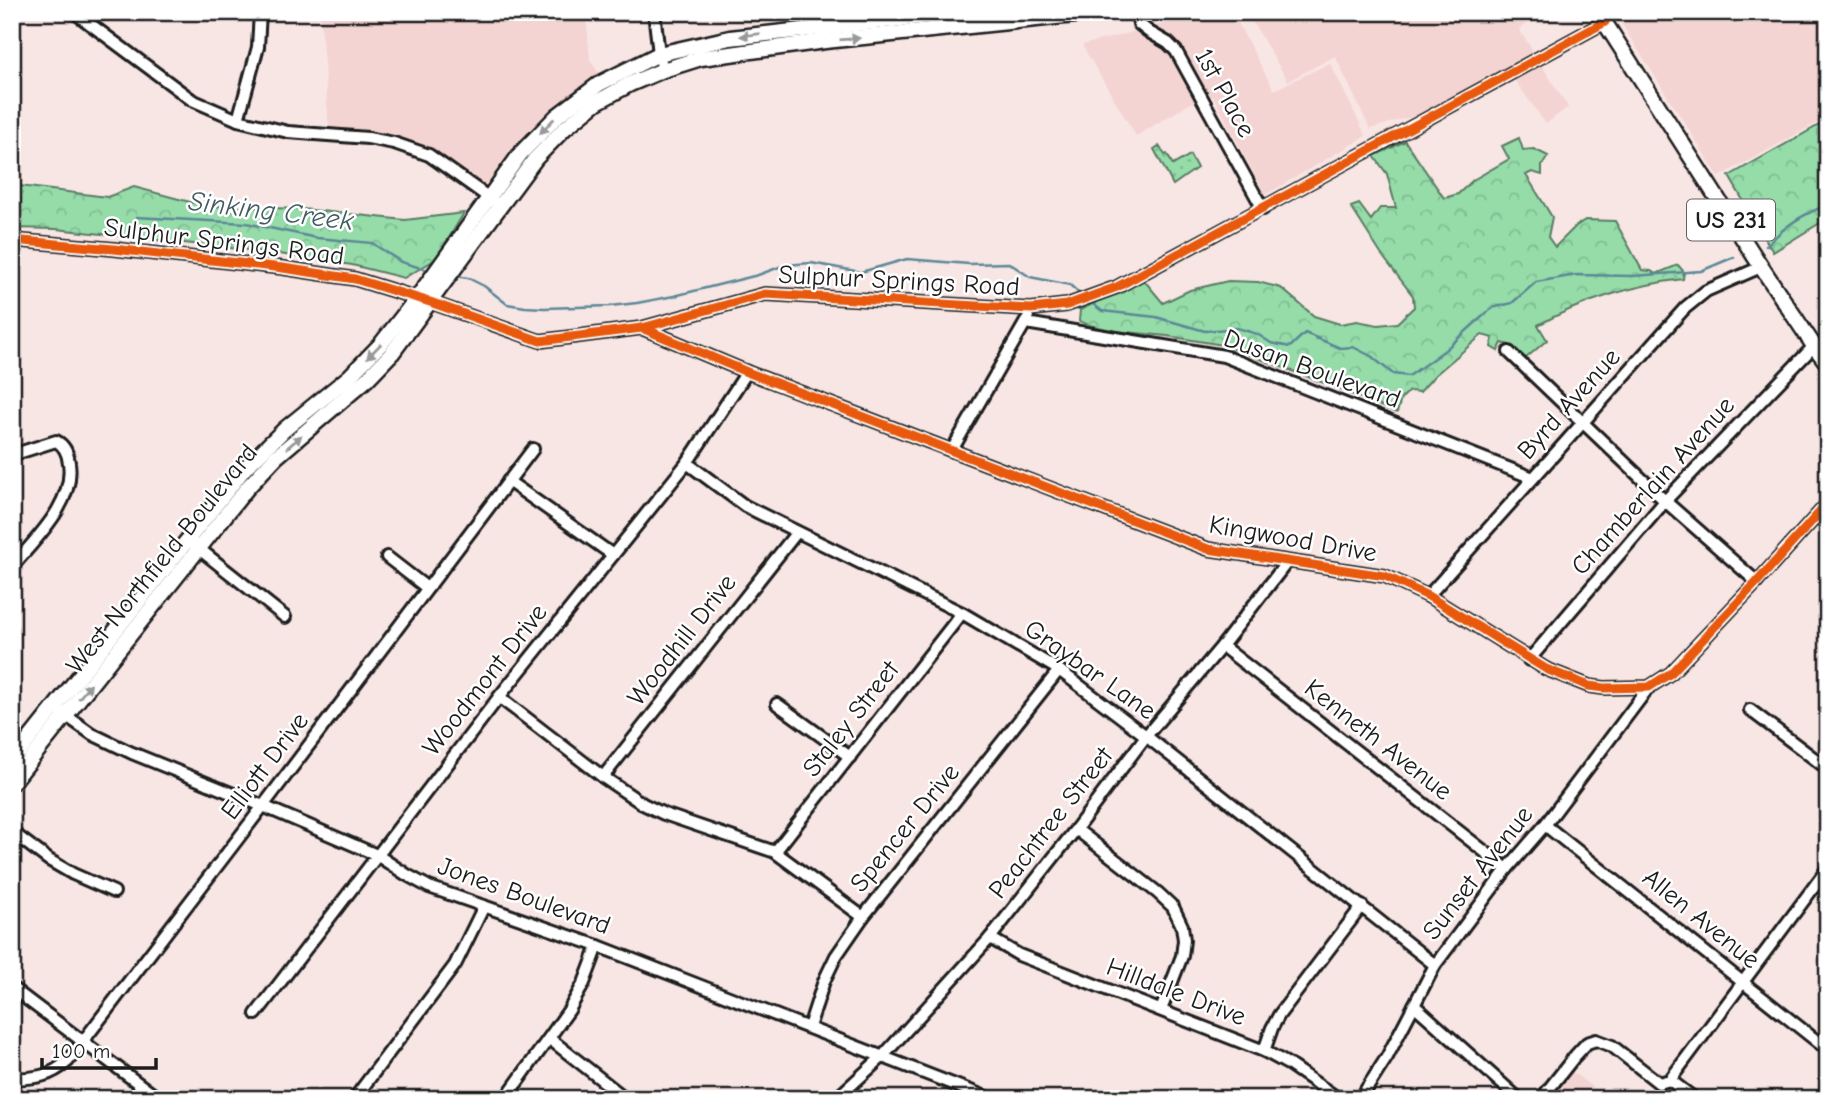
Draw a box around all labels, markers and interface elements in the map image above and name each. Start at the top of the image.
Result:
one-way arrow [739,30,761,41]
one-way arrow [839,33,861,44]
street label: 1st Place [1188,44,1262,142]
one-way arrow [539,117,555,134]
water label: Sinking Creek [187,185,356,237]
road number: US 231 [1687,200,1775,240]
street label: Sulphur Springs Road [102,212,346,272]
street label: Sulphur Springs Road [778,260,1020,302]
street label: Dusan Boulevard [1220,323,1404,415]
street label: Byrd Avenue [1511,342,1627,466]
one-way arrow [365,343,382,360]
street label: Chamberlain Avenue [1565,391,1741,581]
one-way arrow [285,435,302,450]
street label: West Northfield Boulevard [60,438,264,680]
street label: Kingwood Drive [1207,510,1379,568]
street label: Woodhill Drive [621,568,743,712]
street label: Woodmont Drive [416,598,554,762]
street label: Graybar Lane [1019,614,1161,726]
street label: Staley Street [797,654,906,783]
street label: Kenneth Avenue [1298,673,1458,807]
one-way arrow [78,683,93,701]
street label: Elliott Drive [215,707,315,825]
street label: Peachtree Street [983,740,1120,905]
street label: Spencer Drive [844,758,966,898]
street label: Sunset Avenue [1417,800,1539,946]
street label: Jones Boulevard [434,851,614,941]
street label: Allen Avenue [1636,863,1766,975]
street label: Hilldale Drive [1102,952,1250,1032]
scale bar [42,1027,156,1071]
text: 100 m [52,1039,110,1063]

